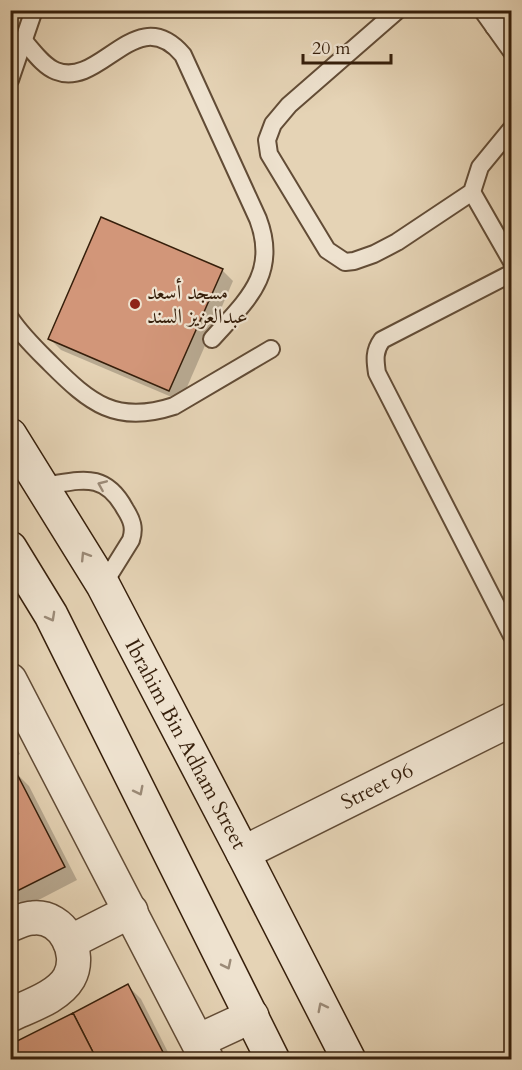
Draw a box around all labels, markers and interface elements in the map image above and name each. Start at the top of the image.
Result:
scale bar [303,27,392,65]
text: 20 m [312,36,351,61]
place label: مسجد أسعد عبدالعزيز السند [147,277,248,331]
marker: مسجد أسعد عبدالعزيز السند [128,297,142,311]
one-way arrow [98,480,109,492]
one-way arrow [80,552,92,562]
one-way arrow [44,610,55,621]
street label: Ibrahim Bin Adham Street [118,634,254,855]
street label: Street 96 [336,756,418,817]
one-way arrow [132,784,144,795]
one-way arrow [219,959,231,970]
one-way arrow [318,1003,329,1014]

